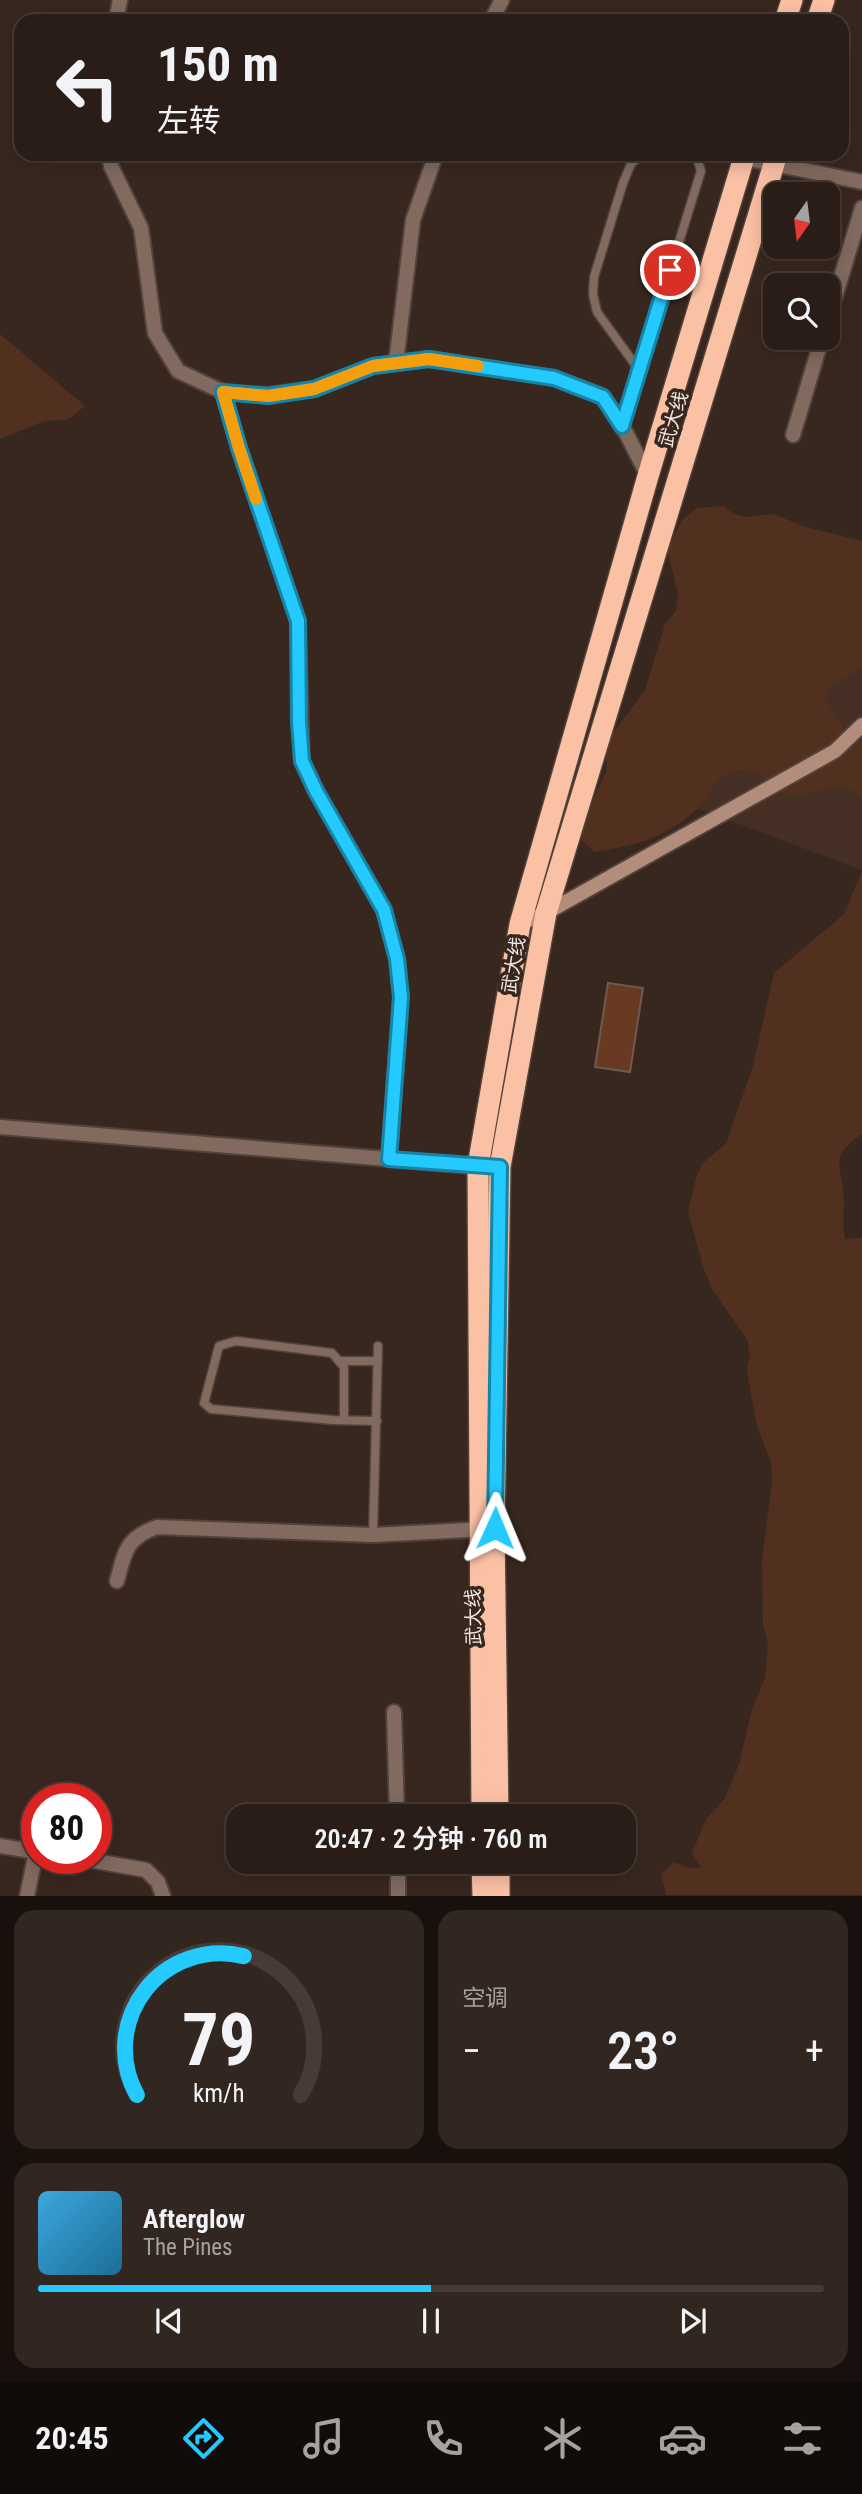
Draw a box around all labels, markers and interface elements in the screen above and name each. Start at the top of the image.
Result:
text: 150 m [157,36,279,93]
icon: left [42,42,133,133]
text: 左转 [157,102,221,140]
north arrow [763,182,840,259]
map controls [763,182,840,350]
pin [640,240,700,300]
icon: arrive [651,251,689,289]
button: search [763,273,840,350]
street label: 武大线 [654,389,693,450]
street label: 武大线 [497,935,530,995]
position arrow [458,1491,532,1565]
street label: 武大线 [462,1588,485,1646]
speed limit sign: 80 [21,1783,112,1874]
text: 20:47 · 2 分钟 · 760 m [314,1824,548,1854]
text: 空调 [462,1985,508,2012]
text: 79 [182,1998,256,2084]
text: 23° [607,2021,679,2082]
text: − [462,2029,481,2073]
text: + [805,2029,824,2073]
text: km/h [193,2079,245,2108]
text: Afterglow [143,2204,245,2234]
text: The Pines [143,2234,233,2261]
icon: previous [150,2302,188,2340]
icon: pause [412,2302,450,2340]
icon: next [674,2302,712,2340]
icon: directions [179,2414,228,2463]
icon: music [299,2414,348,2463]
icon: phone [419,2414,468,2463]
icon: climate [538,2414,587,2463]
icon: car [658,2414,707,2463]
icon: filters [778,2414,827,2463]
text: 20:45 [35,2419,109,2457]

